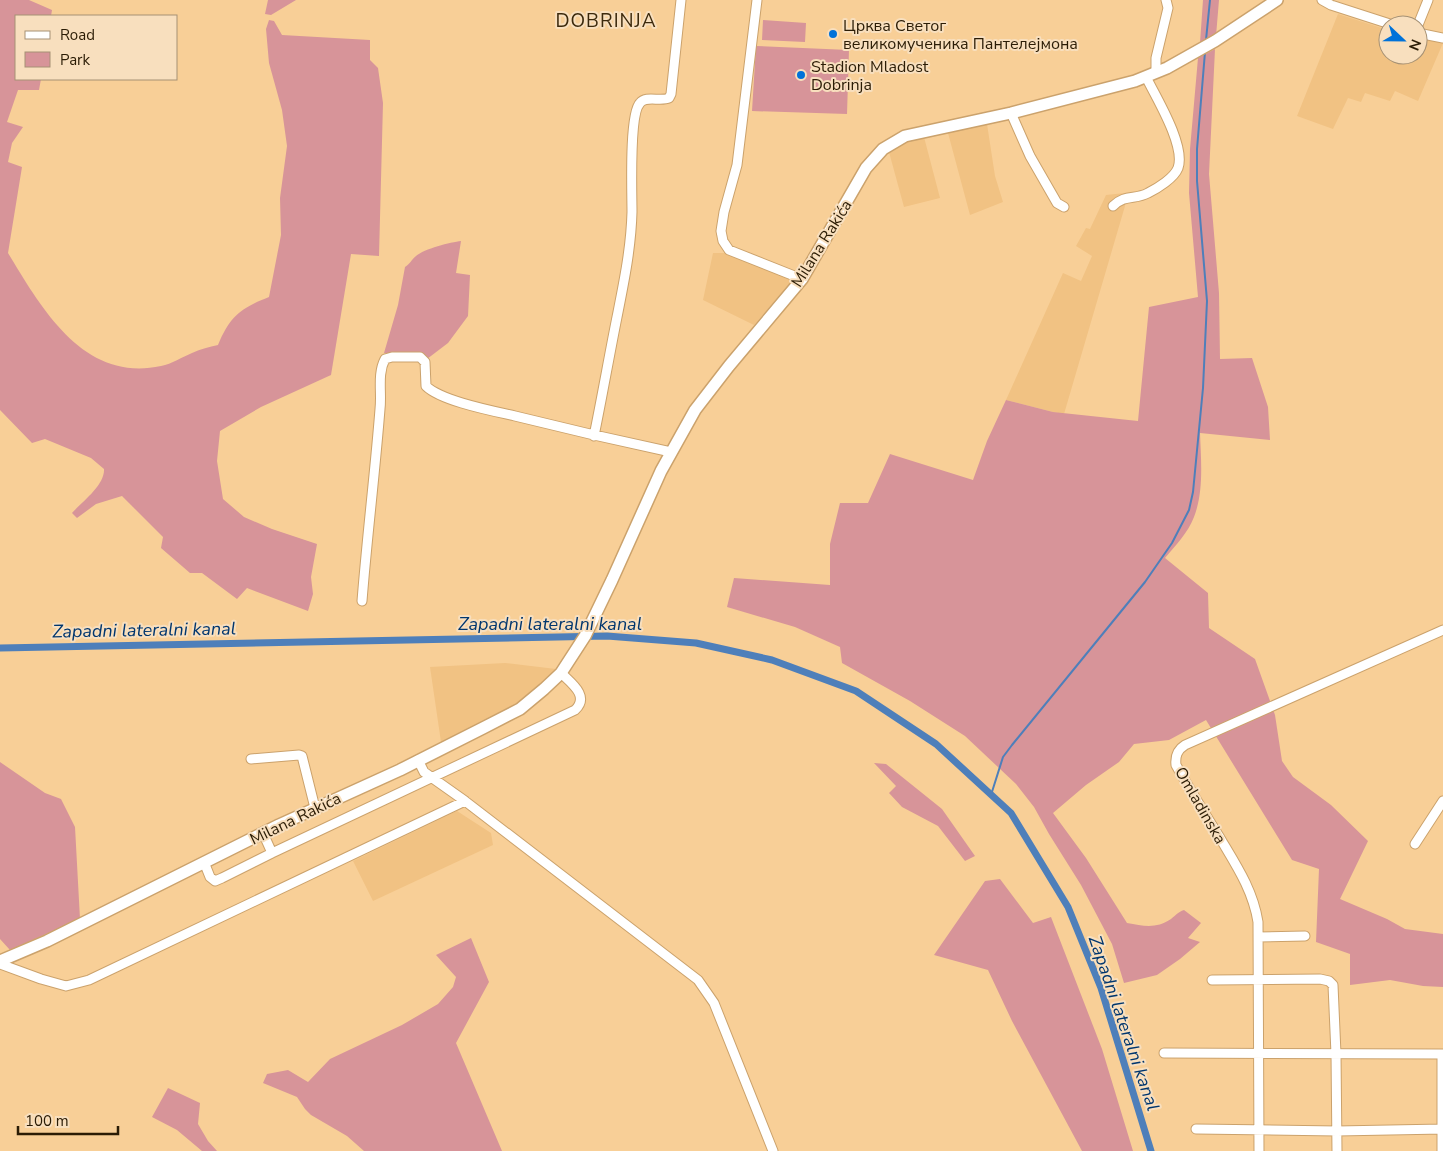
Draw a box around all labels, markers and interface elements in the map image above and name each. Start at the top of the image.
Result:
district label: DOBRINJA [555,8,657,34]
legend [15,15,178,80]
place label: Црква Светог великомученика Пантелејмона [843,15,1078,55]
north arrow [1378,15,1428,65]
text: Road [60,25,95,45]
marker: Црква Светог великомученика Пантелејмона [827,28,839,40]
text: N [1404,36,1425,53]
text: Park [60,50,90,70]
place label: Stadion Mladost Dobrinja [811,56,929,96]
marker: Stadion Mladost Dobrinja [795,69,807,81]
street label: Milana Rakića [786,196,857,291]
water label: Zapadni lateralni kanal [458,612,642,636]
water label: Zapadni lateralni kanal [52,616,236,644]
street label: Omladinska [1169,763,1231,848]
street label: Milana Rakića [246,787,345,850]
water label: Zapadni lateralni kanal [1083,932,1165,1114]
scale bar [18,1104,118,1136]
text: 100 m [25,1111,69,1131]

